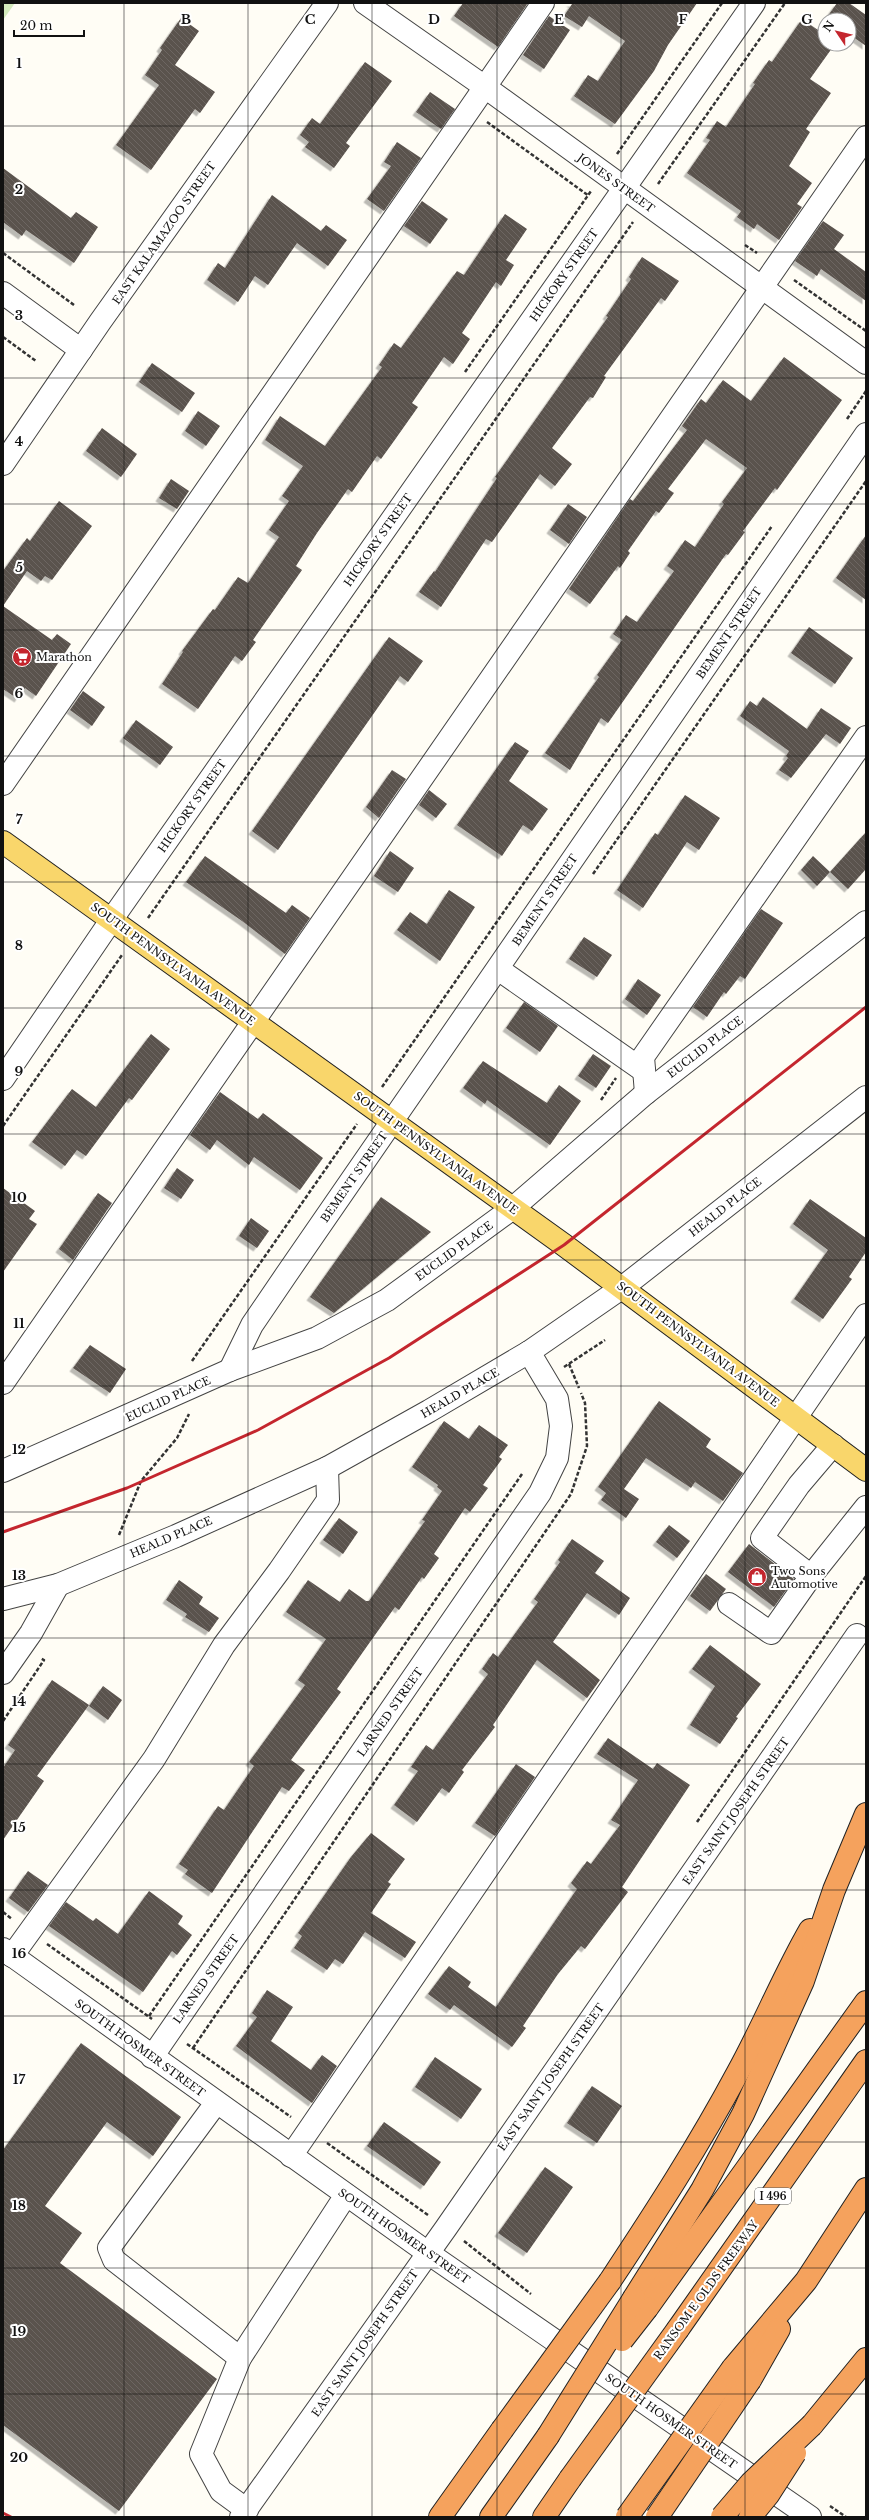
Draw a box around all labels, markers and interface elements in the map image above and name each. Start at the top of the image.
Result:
text: B [181,11,191,28]
text: C [305,11,316,28]
text: D [428,11,440,28]
text: E [554,11,564,28]
text: F [679,11,688,28]
text: G [801,11,813,28]
scale bar [14,12,84,38]
north arrow [817,12,857,52]
text: N [820,17,838,35]
text: 20 m [20,18,52,33]
text: 1 [16,55,22,72]
street label: JONES STREET [573,149,657,216]
street label: EAST KALAMAZOO STREET [109,159,219,307]
text: 2 [15,181,23,198]
street label: HICKORY STREET [527,226,601,324]
text: 3 [15,307,23,324]
text: 4 [15,433,24,450]
street label: HICKORY STREET [341,491,415,589]
text: 5 [15,559,23,576]
street label: BEMENT STREET [693,584,765,681]
supermarket icon: Marathon [11,646,33,668]
place label: Marathon [36,650,92,664]
text: 6 [15,685,24,702]
street label: HICKORY STREET [155,757,229,855]
text: 7 [16,811,23,828]
street label: BEMENT STREET [509,851,581,948]
street label: SOUTH PENNSYLVANIA AVENUE [88,900,258,1028]
text: 8 [15,937,23,954]
street label: EUCLID PLACE [664,1013,746,1081]
text: 9 [15,1063,24,1080]
street label: SOUTH PENNSYLVANIA AVENUE [351,1089,521,1217]
street label: BEMENT STREET [318,1129,391,1225]
street label: HEALD PLACE [686,1174,764,1240]
text: 10 [11,1189,27,1206]
street label: EUCLID PLACE [413,1218,495,1284]
street label: SOUTH PENNSYLVANIA AVENUE [614,1278,782,1410]
text: 11 [13,1315,25,1332]
street label: HEALD PLACE [418,1365,502,1421]
street label: EUCLID PLACE [123,1373,213,1425]
text: 12 [12,1441,26,1458]
street label: HEALD PLACE [128,1513,214,1561]
place label: Two Sons Automotive [770,1564,838,1591]
shop icon: Two Sons Automotive [746,1566,768,1588]
text: 13 [12,1567,26,1584]
street label: LARNED STREET [354,1665,426,1759]
text: 14 [12,1693,27,1710]
street label: EAST SAINT JOSEPH STREET [680,1735,792,1887]
text: 15 [12,1819,26,1836]
street label: LARNED STREET [170,1932,242,2026]
text: 16 [12,1945,26,1962]
street label: SOUTH HOSMER STREET [72,1996,208,2100]
street label: EAST SAINT JOSEPH STREET [495,2001,607,2153]
text: 17 [13,2071,25,2088]
street label: SOUTH HOSMER STREET [336,2185,473,2287]
road number: I 496 [755,2188,791,2204]
text: 18 [12,2197,26,2214]
street label: RANSOM E OLDS FREEWAY [651,2217,762,2362]
street label: EAST SAINT JOSEPH STREET [309,2267,421,2419]
text: 19 [12,2323,26,2340]
street label: SOUTH HOSMER STREET [603,2370,740,2472]
text: 20 [10,2449,28,2466]

